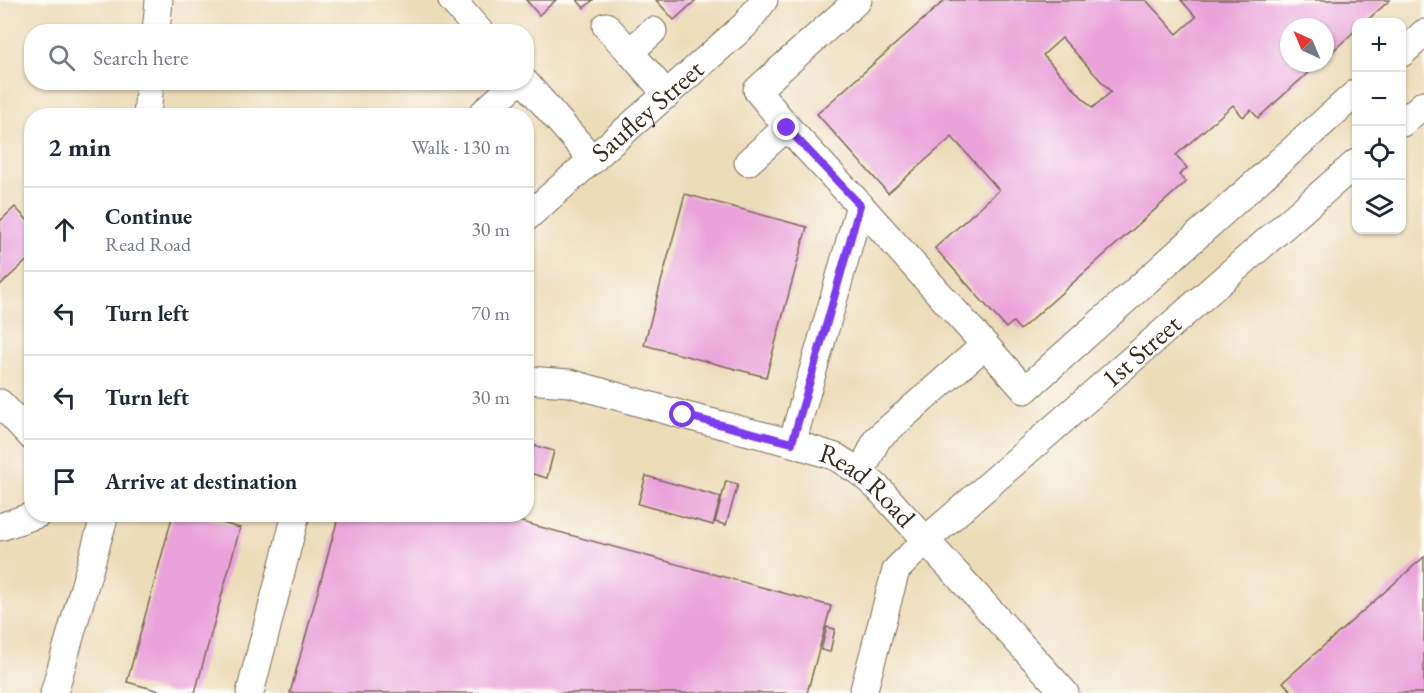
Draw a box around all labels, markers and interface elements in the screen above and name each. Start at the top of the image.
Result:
north arrow [1280,18,1334,72]
map controls [1352,18,1406,234]
button: + [1352,18,1406,72]
search box [24,24,534,90]
icon: search [45,41,78,74]
text: Search here [93,43,188,72]
street label: Saufley Street [584,51,711,169]
button: − [1352,72,1406,126]
route end [773,114,799,140]
button: locate [1352,126,1406,180]
text: 2 min [48,130,111,164]
text: Walk · 130 m [411,134,510,160]
button: layers [1352,180,1406,234]
text: Continue [105,202,192,231]
icon: ahead [48,213,81,246]
text: 30 m [471,216,510,242]
text: Read Road [105,231,191,257]
icon: left [48,297,81,330]
text: Turn left [105,299,189,328]
text: 70 m [471,300,510,326]
street label: 1st Street [1094,306,1189,395]
icon: left [48,381,81,414]
text: Turn left [105,383,189,412]
text: 30 m [471,384,510,410]
route start [669,401,695,427]
street label: Read Road [815,435,924,535]
icon: arrive [48,465,81,498]
text: Arrive at destination [105,467,297,496]

